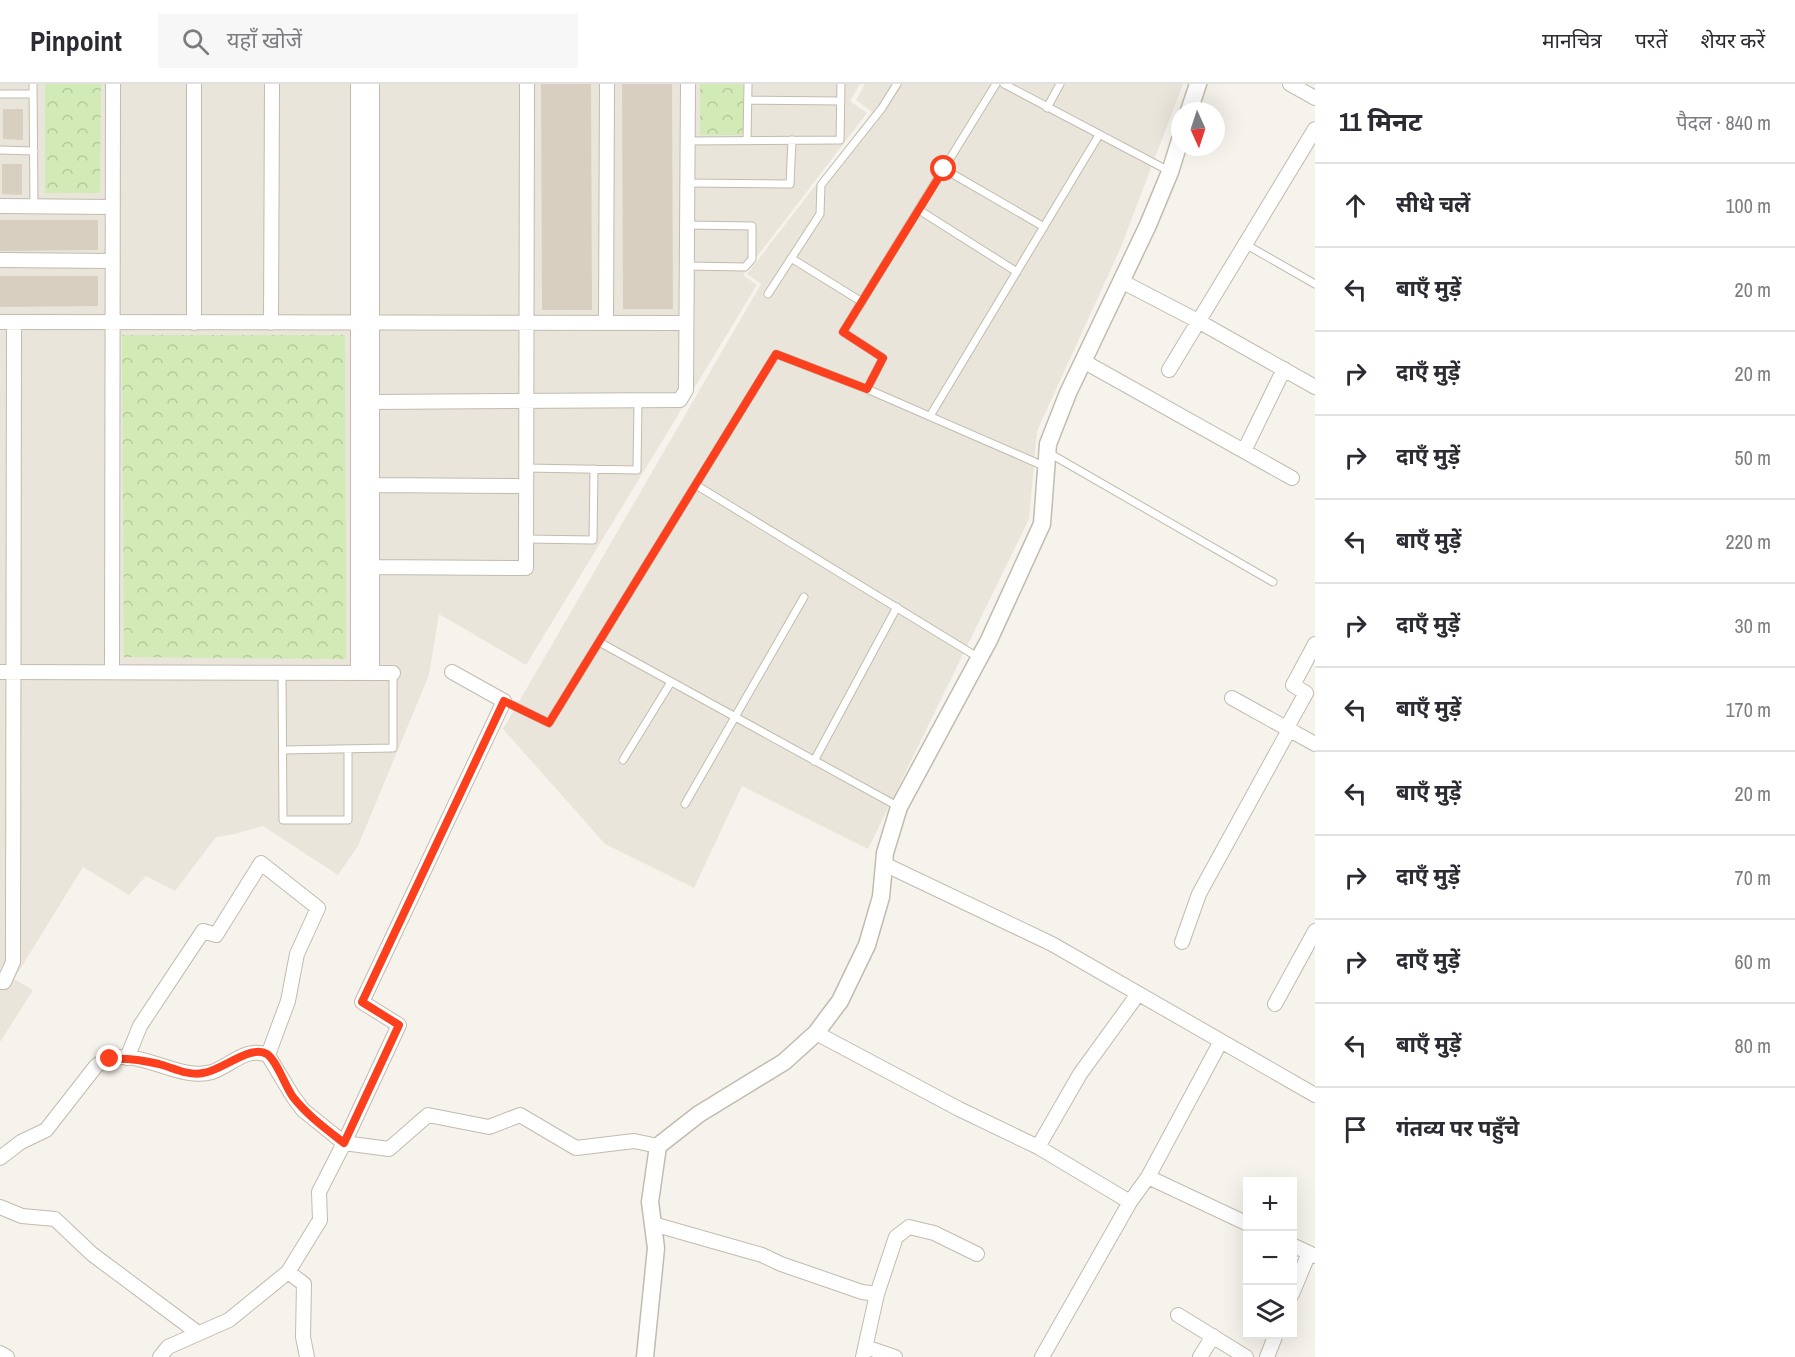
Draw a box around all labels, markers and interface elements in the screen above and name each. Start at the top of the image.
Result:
search box [158,14,578,68]
text: Pinpoint [30,22,122,60]
icon: search [179,25,212,58]
text: यहाँ खोजें [227,25,302,55]
text: मानचित्र [1542,26,1602,55]
text: परतें [1635,26,1667,55]
text: शेयर करें [1700,26,1765,55]
north arrow [1171,102,1225,156]
text: 11 मिनट [1339,104,1422,139]
text: पैदल · 840 m [1676,109,1771,136]
route start [930,155,956,181]
icon: ahead [1339,189,1372,222]
text: सीधे चलें [1396,189,1470,219]
text: 100 m [1725,192,1771,219]
icon: left [1339,273,1372,306]
text: बाएँ मुड़ें [1396,273,1461,303]
text: 20 m [1735,276,1771,303]
icon: right [1339,357,1372,390]
text: दाएँ मुड़ें [1396,357,1460,387]
text: 20 m [1735,360,1771,387]
icon: right [1339,441,1372,474]
text: दाएँ मुड़ें [1396,441,1460,471]
text: 50 m [1735,444,1771,471]
icon: left [1339,525,1372,558]
text: बाएँ मुड़ें [1396,525,1461,555]
text: 220 m [1725,528,1771,555]
icon: right [1339,609,1372,642]
text: दाएँ मुड़ें [1396,609,1460,639]
text: 30 m [1735,612,1771,639]
icon: left [1339,693,1372,726]
text: बाएँ मुड़ें [1396,693,1461,723]
text: 170 m [1725,696,1771,723]
icon: left [1339,777,1372,810]
text: बाएँ मुड़ें [1396,777,1461,807]
text: 20 m [1735,780,1771,807]
icon: right [1339,861,1372,894]
text: दाएँ मुड़ें [1396,861,1460,891]
text: 70 m [1735,864,1771,891]
icon: right [1339,945,1372,978]
text: दाएँ मुड़ें [1396,945,1460,975]
text: 60 m [1735,948,1771,975]
icon: left [1339,1029,1372,1062]
text: बाएँ मुड़ें [1396,1029,1461,1059]
text: 80 m [1735,1032,1771,1059]
route end [96,1045,122,1071]
icon: arrive [1339,1113,1372,1146]
text: गंतव्य पर पहुँचे [1396,1113,1519,1143]
map controls [1243,1177,1297,1339]
button: + [1243,1177,1297,1231]
button: − [1243,1231,1297,1285]
button: layers [1243,1285,1297,1339]

